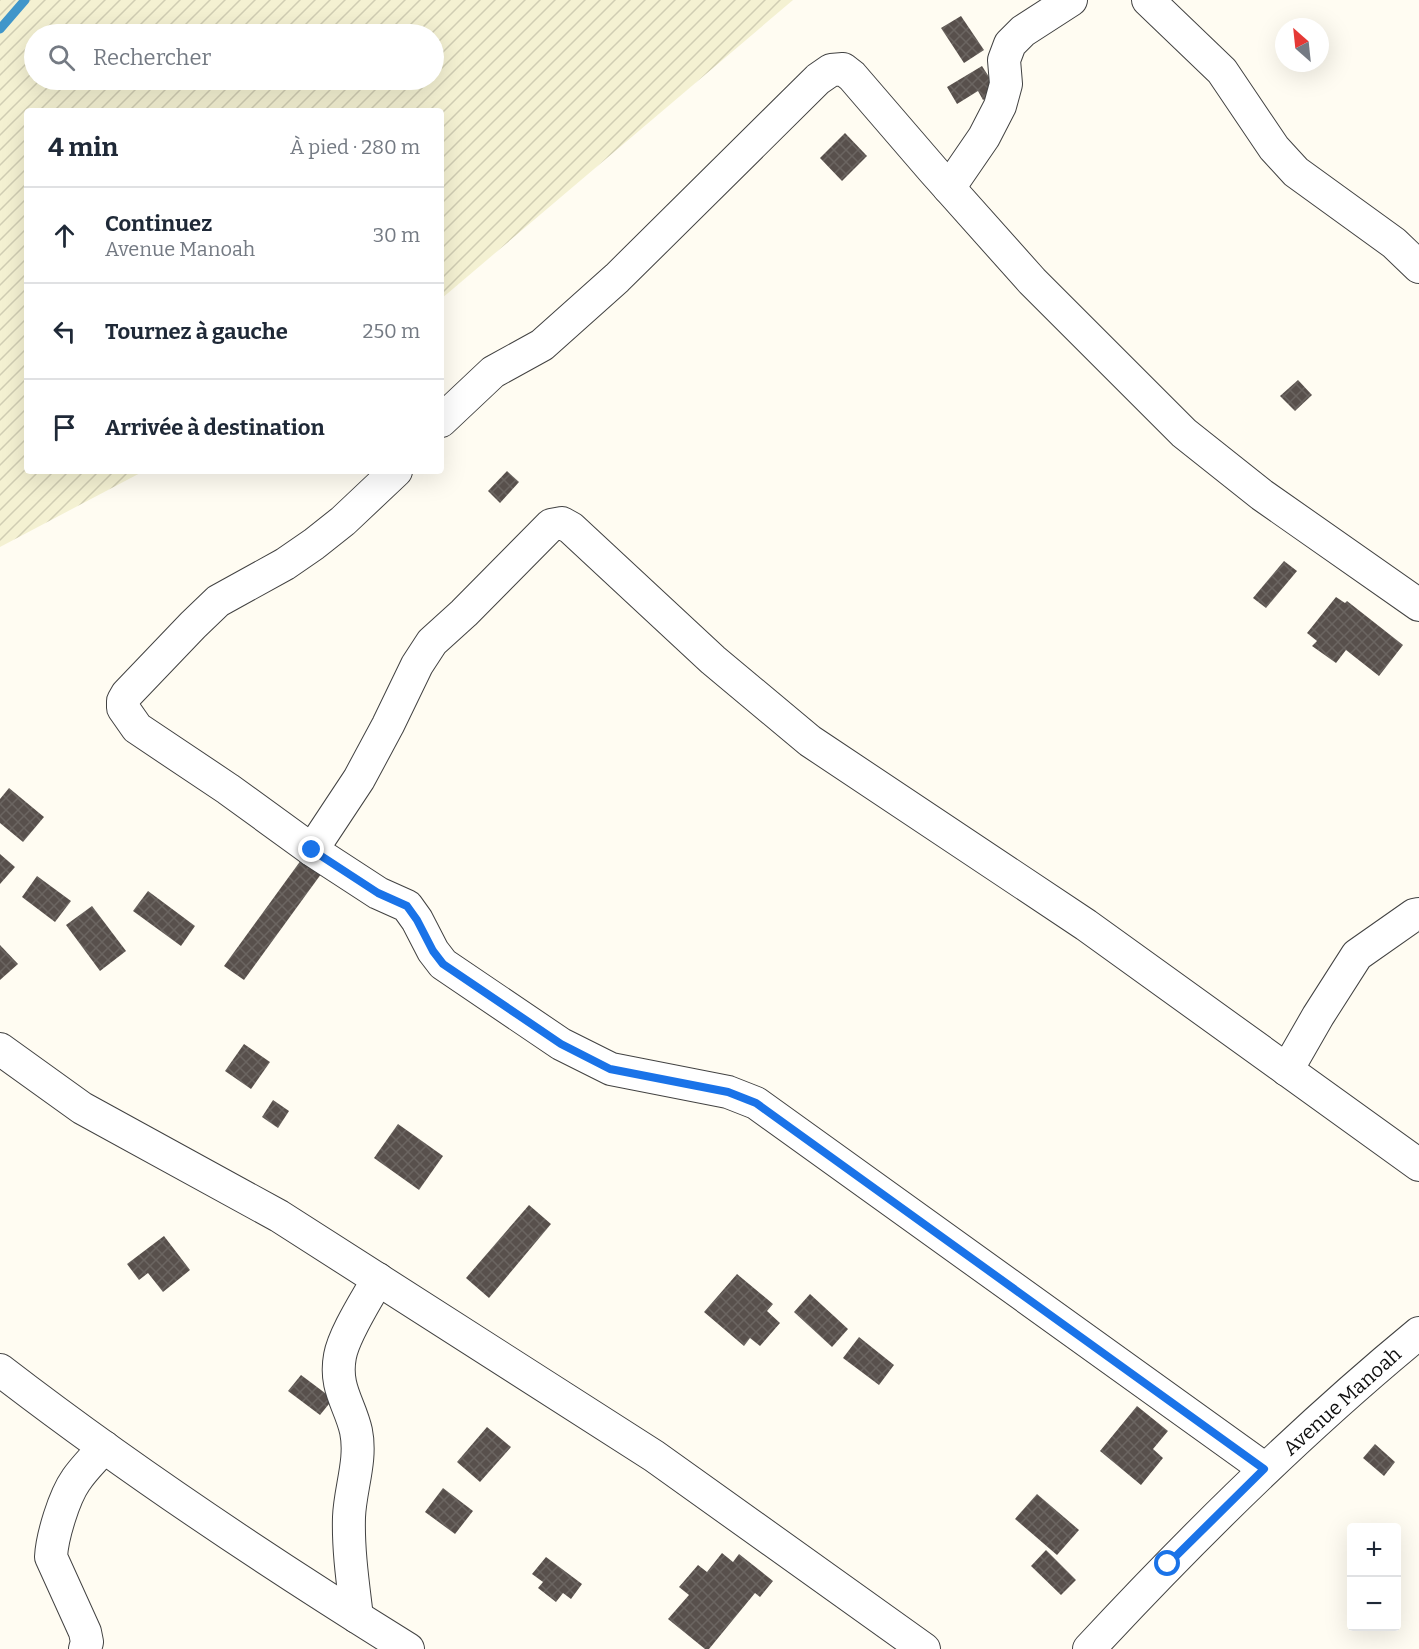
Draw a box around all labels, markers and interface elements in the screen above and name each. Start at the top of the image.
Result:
north arrow [1275,18,1329,72]
search box [24,24,444,90]
icon: search [45,41,78,74]
text: Rechercher [93,44,211,71]
text: 4 min [48,132,118,163]
text: À pied · 280 m [290,135,420,159]
text: Continuez [105,210,212,237]
icon: ahead [48,219,81,252]
text: 30 m [373,223,420,247]
text: Avenue Manoah [105,237,255,261]
icon: left [48,315,81,348]
text: Tournez à gauche [105,318,288,345]
text: 250 m [363,319,420,343]
icon: arrive [48,411,81,444]
text: Arrivée à destination [105,414,325,441]
route end [298,836,324,862]
street label: Avenue Manoah [1278,1341,1406,1460]
map controls [1347,1523,1401,1631]
button: + [1347,1523,1401,1577]
route start [1154,1550,1180,1576]
button: − [1347,1577,1401,1631]

